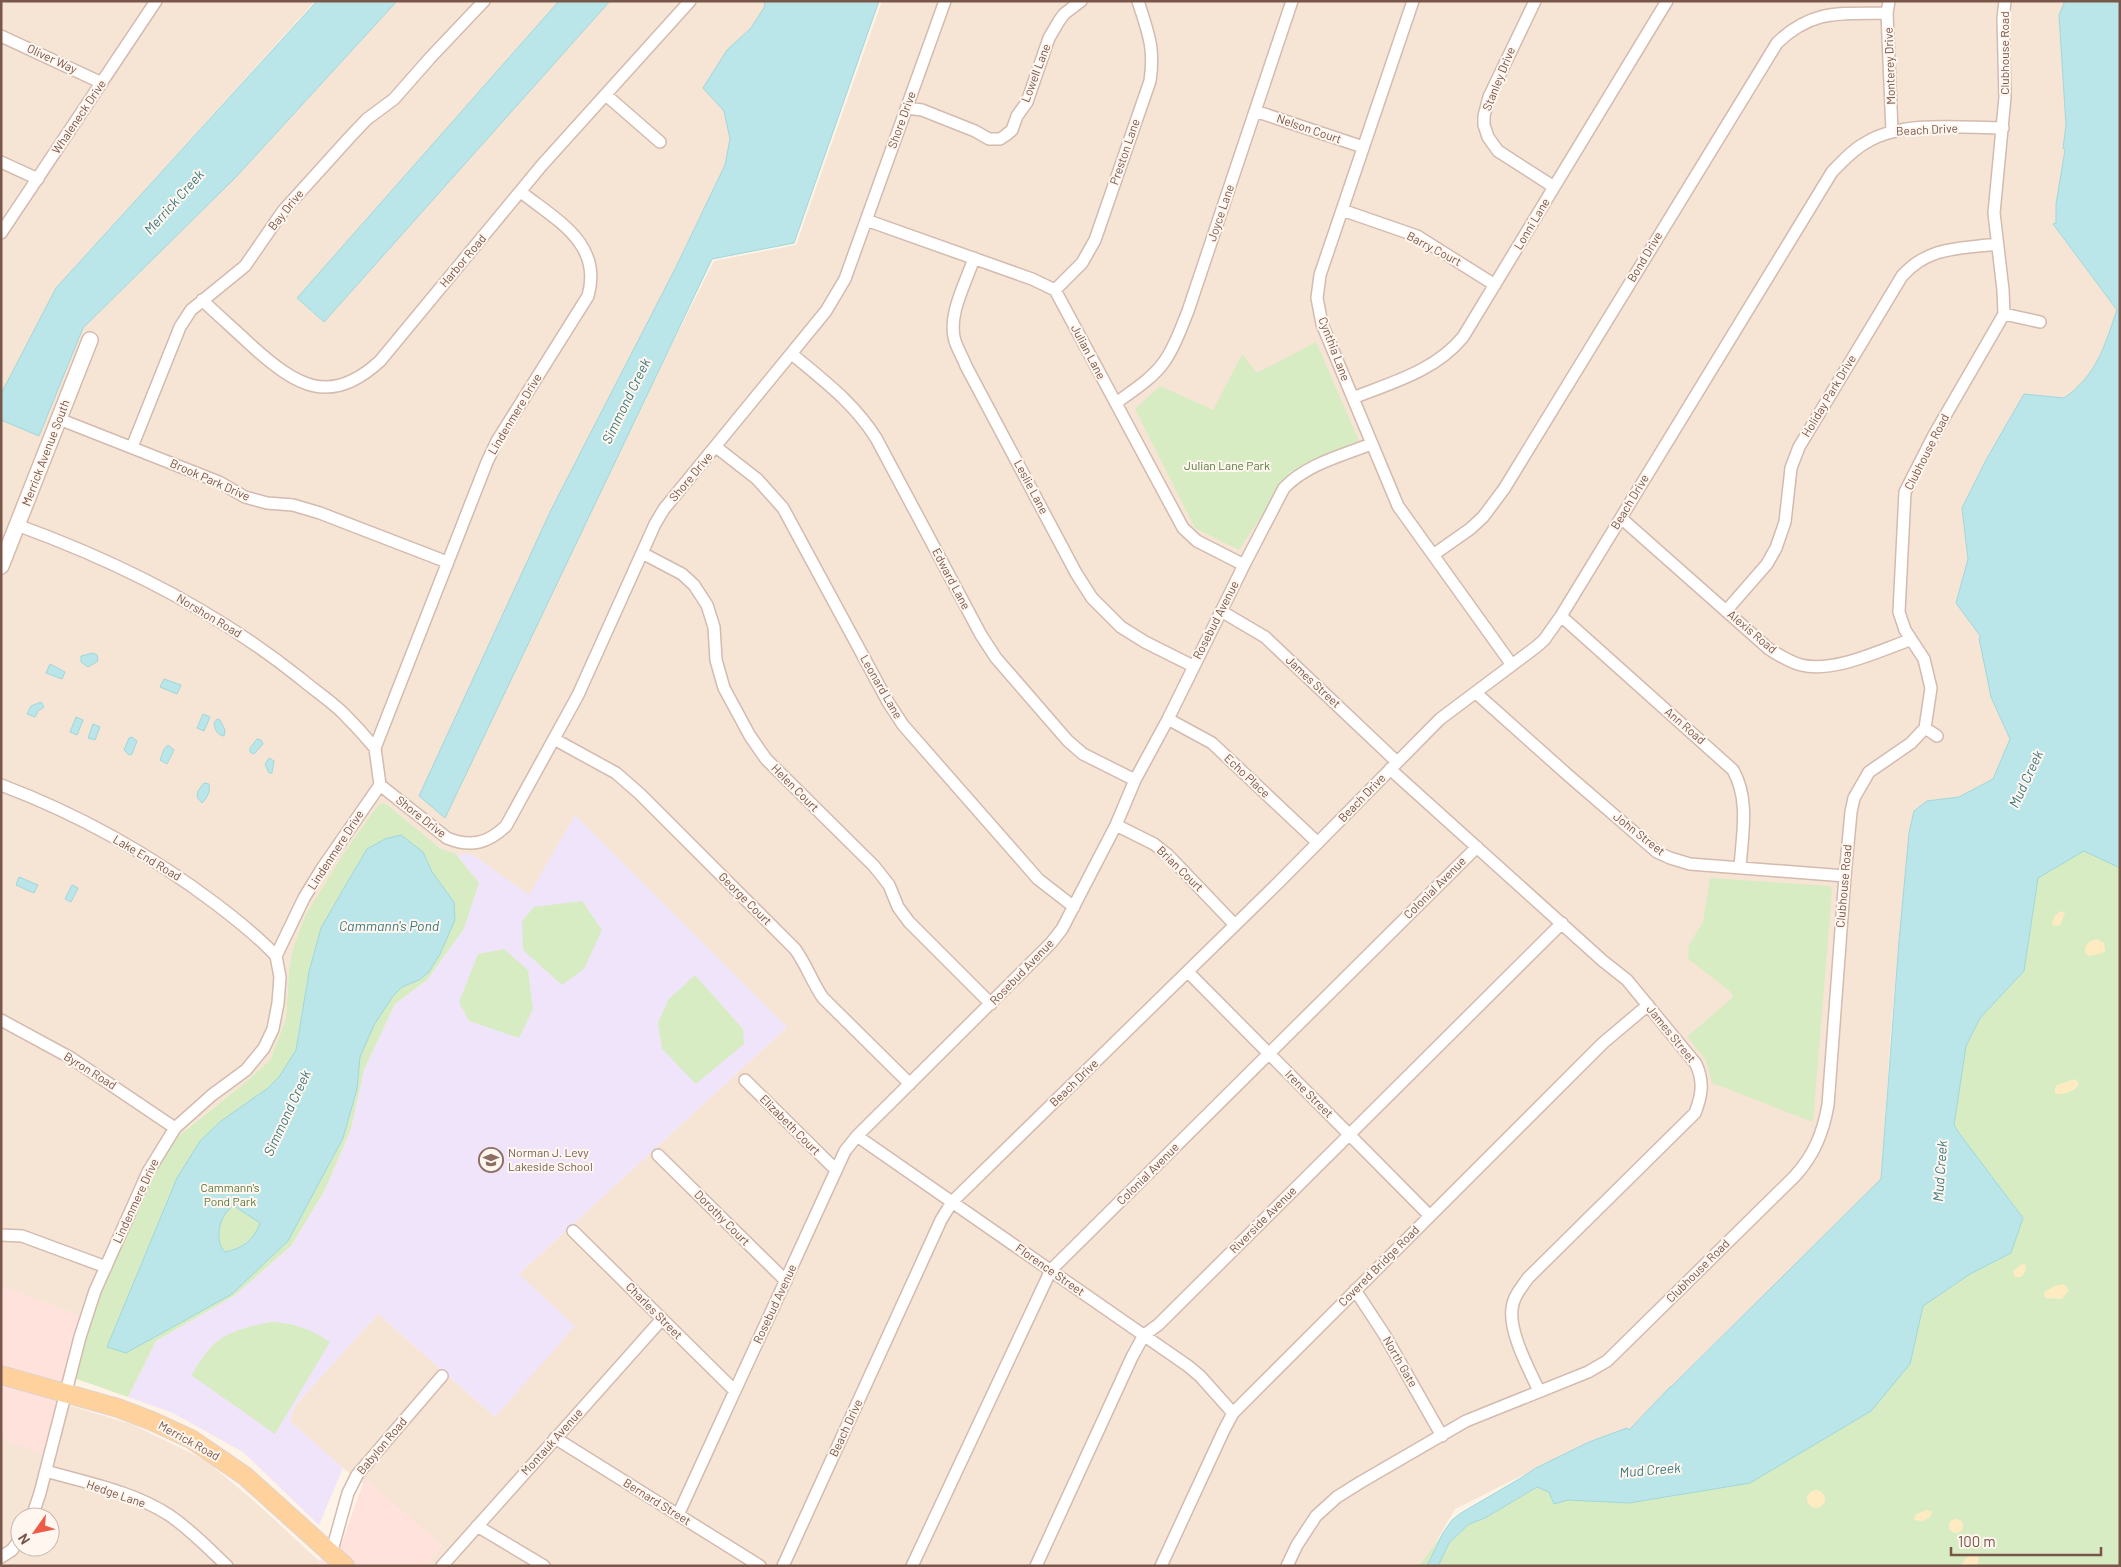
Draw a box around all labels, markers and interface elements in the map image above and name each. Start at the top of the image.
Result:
street label: Clubhouse Road [1997,11,2011,95]
street label: Monterey Drive [1881,27,1897,105]
street label: Oliver Way [25,40,80,76]
street label: Lowell Lane [1017,41,1053,104]
street label: Stanley Drive [1479,45,1517,113]
street label: Whaleneck Drive [48,77,108,156]
street label: Shore Drive [884,89,918,150]
street label: Nelson Court [1275,110,1344,146]
street label: Preston Lane [1106,117,1142,186]
street label: Beach Drive [1896,120,1958,138]
water label: Merrick Creek [140,166,207,238]
street label: Joyce Lane [1204,182,1236,243]
street label: Bay Drive [265,186,306,233]
street label: Lonni Lane [1510,195,1552,252]
street label: Barry Court [1405,228,1464,268]
street label: Bond Drive [1624,229,1665,284]
street label: Harbor Road [436,231,488,290]
street label: Cynthia Lane [1316,315,1354,383]
street label: Julian Lane [1069,322,1109,381]
street label: Holiday Park Drive [1798,352,1858,439]
water label: Simmond Creek [598,355,654,446]
street label: Lindenmere Drive [485,371,544,456]
street label: Merrick Avenue South [18,397,72,508]
street label: Clubhouse Road [1901,411,1951,492]
street label: Shore Drive [666,449,715,504]
street label: Brook Park Drive [168,455,253,503]
street label: Leslie Lane [1012,457,1052,516]
park label: Julian Lane Park [1184,458,1270,472]
street label: Beach Drive [1607,471,1651,532]
street label: Edward Lane [930,545,974,612]
street label: Rosebud Avenue [1189,578,1241,661]
street label: Norshon Road [175,590,244,640]
street label: Alexis Road [1725,607,1780,656]
street label: Leonard Lane [858,652,906,721]
street label: James Street [1283,652,1344,710]
street label: Ann Road [1663,704,1709,747]
water label: Mud Creek [2005,747,2046,810]
street label: Echo Place [1222,751,1273,800]
street label: Helen Court [769,761,822,814]
street label: Beach Drive [1335,770,1388,824]
street label: Shore Drive [394,792,449,840]
street label: Lindenmere Drive [304,807,366,892]
street label: John Street [1611,809,1668,858]
street label: Lake End Road [111,831,184,883]
street label: Brian Court [1155,843,1207,894]
street label: Clubhouse Road [1832,844,1854,928]
street label: Colonial Avenue [1400,853,1468,921]
street label: George Court [716,869,775,928]
water label: Cammann's Pond [339,917,440,934]
street label: Rosebud Avenue [986,935,1056,1007]
street label: James Street [1644,1002,1699,1065]
street label: Byron Road [62,1049,119,1092]
street label: Beach Drive [1046,1056,1100,1109]
water label: Simmond Creek [259,1067,314,1158]
street label: Irene Street [1283,1067,1336,1120]
street label: Elizabeth Court [758,1091,824,1157]
street label: Colonial Avenue [1113,1139,1181,1207]
water label: Mud Creek [1929,1140,1950,1202]
place label: Norman J. Levy Lakeside School [508,1145,593,1173]
school or university icon: Norman J. Levy Lakeside School [478,1147,504,1173]
street label: Lindenmere Drive [109,1156,161,1245]
park label: Cammann's Pond Park [201,1180,260,1208]
street label: Riverside Avenue [1226,1183,1299,1256]
street label: Dorothy Court [692,1187,753,1248]
street label: Covered Bridge Road [1335,1222,1422,1309]
street label: Clubhouse Road [1663,1236,1732,1305]
street label: Florence Street [1013,1240,1088,1298]
street label: Rosebud Avenue [750,1262,799,1346]
street label: Charles Street [624,1279,686,1341]
street label: North Gate [1381,1334,1421,1389]
street label: Beach Drive [826,1397,865,1459]
street label: Montauk Avenue [518,1405,585,1478]
street label: Babylon Road [353,1414,409,1477]
street label: Merrick Road [156,1418,223,1463]
water label: Mud Creek [1619,1458,1682,1481]
street label: Bernard Street [621,1475,694,1527]
street label: Hedge Lane [85,1476,148,1510]
north arrow [10,1507,60,1557]
scale bar [1951,1524,2101,1556]
text: N [14,1531,33,1548]
text: 100 m [1958,1532,1996,1550]

